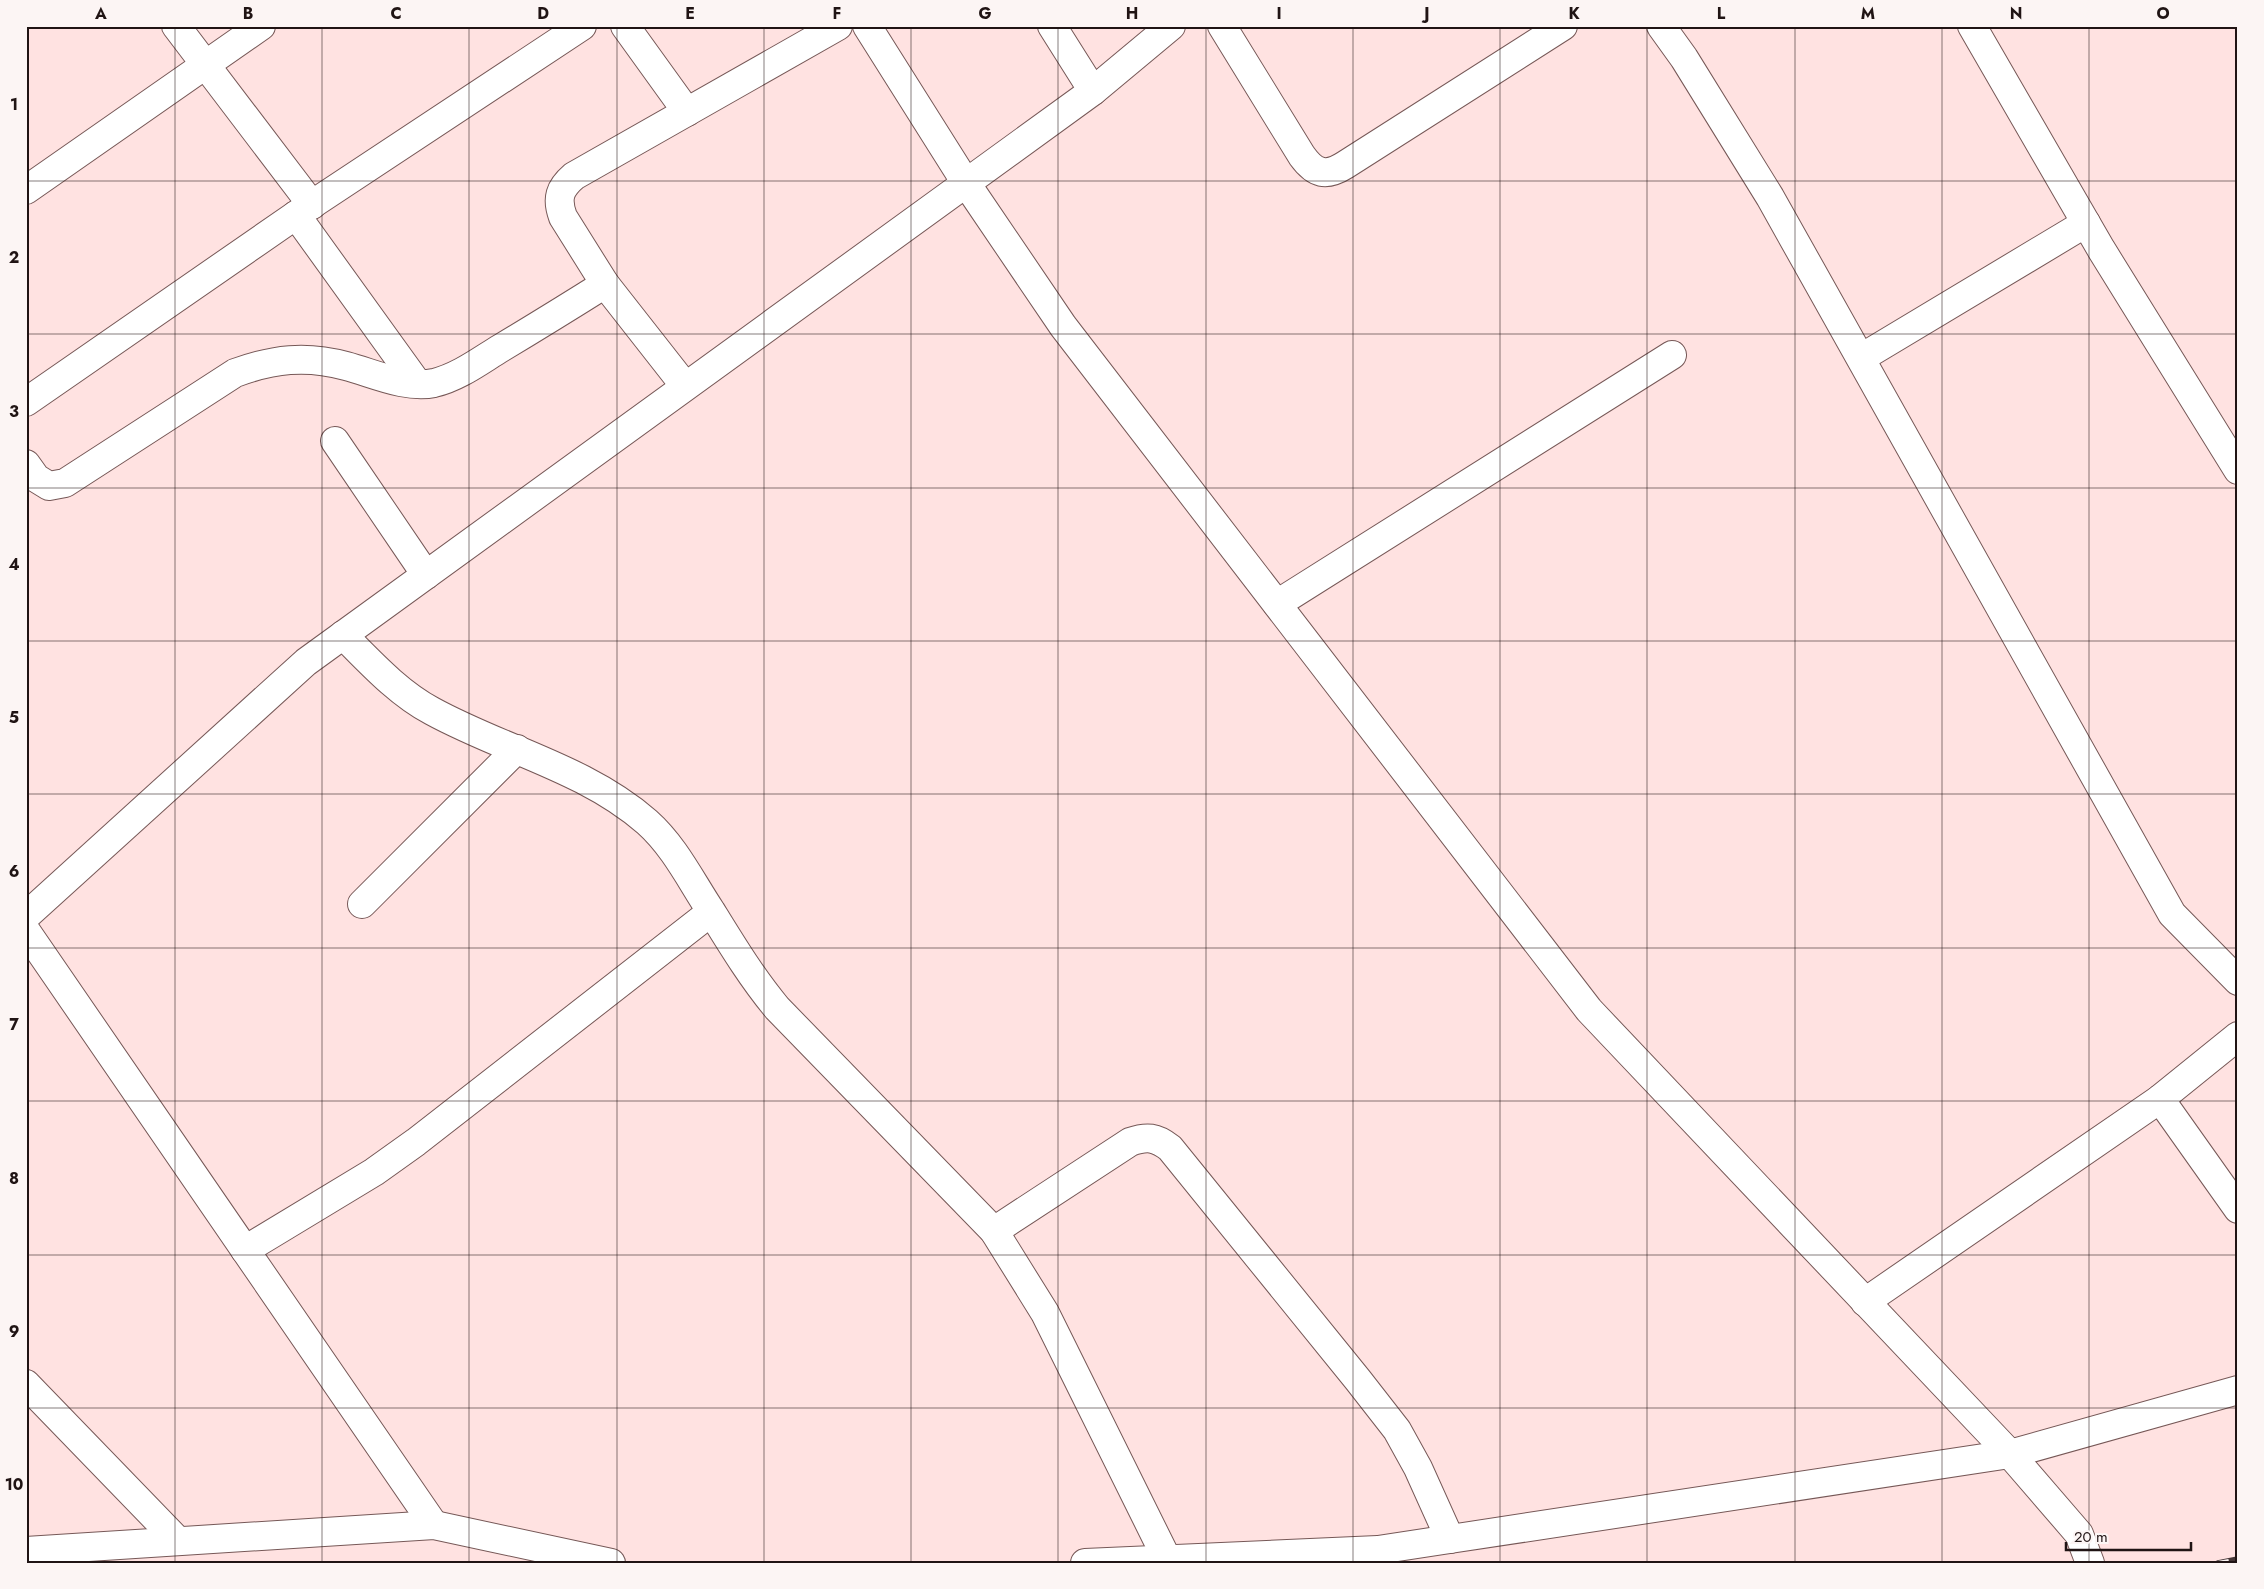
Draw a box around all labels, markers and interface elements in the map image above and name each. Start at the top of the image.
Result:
text: A [94,2,107,25]
text: B [243,2,253,25]
text: C [390,2,402,25]
text: D [537,2,549,25]
text: E [685,2,695,25]
text: F [833,2,841,25]
text: G [978,2,992,25]
text: H [1126,2,1138,25]
text: I [1276,2,1282,25]
text: J [1421,2,1430,25]
text: K [1568,2,1580,25]
text: L [1717,2,1726,25]
text: M [1861,2,1875,25]
text: N [2010,2,2022,25]
text: O [2156,2,2170,25]
text: 1 [10,93,18,116]
text: 2 [9,246,19,269]
text: 3 [9,400,19,423]
text: 4 [8,553,20,576]
text: 5 [9,706,19,729]
text: 6 [9,860,19,883]
text: 7 [9,1013,19,1036]
text: 8 [9,1167,19,1190]
text: 9 [9,1320,19,1343]
text: 10 [5,1473,23,1496]
scale bar [2066,1519,2192,1551]
text: 20 m [2074,1526,2108,1548]

